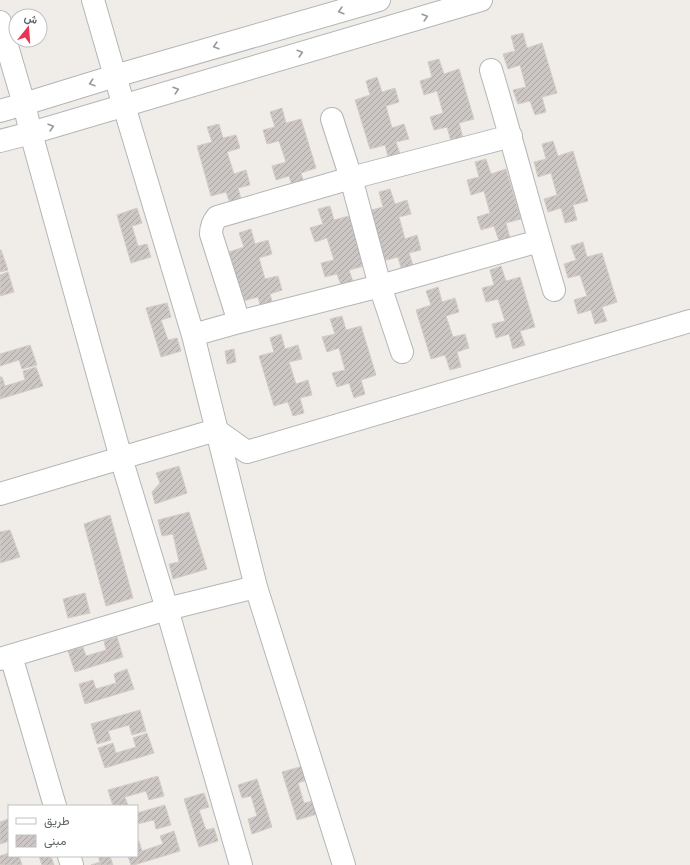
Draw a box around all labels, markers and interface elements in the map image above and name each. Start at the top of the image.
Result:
one-way arrow [338,6,345,15]
north arrow [8,8,48,48]
text: ش [23,10,39,27]
one-way arrow [421,13,428,22]
one-way arrow [213,42,220,50]
one-way arrow [297,49,304,58]
one-way arrow [88,78,95,87]
one-way arrow [172,86,179,95]
one-way arrow [47,123,54,132]
legend [8,805,138,857]
text: طريق [44,813,70,829]
text: مبنى [44,833,66,849]

